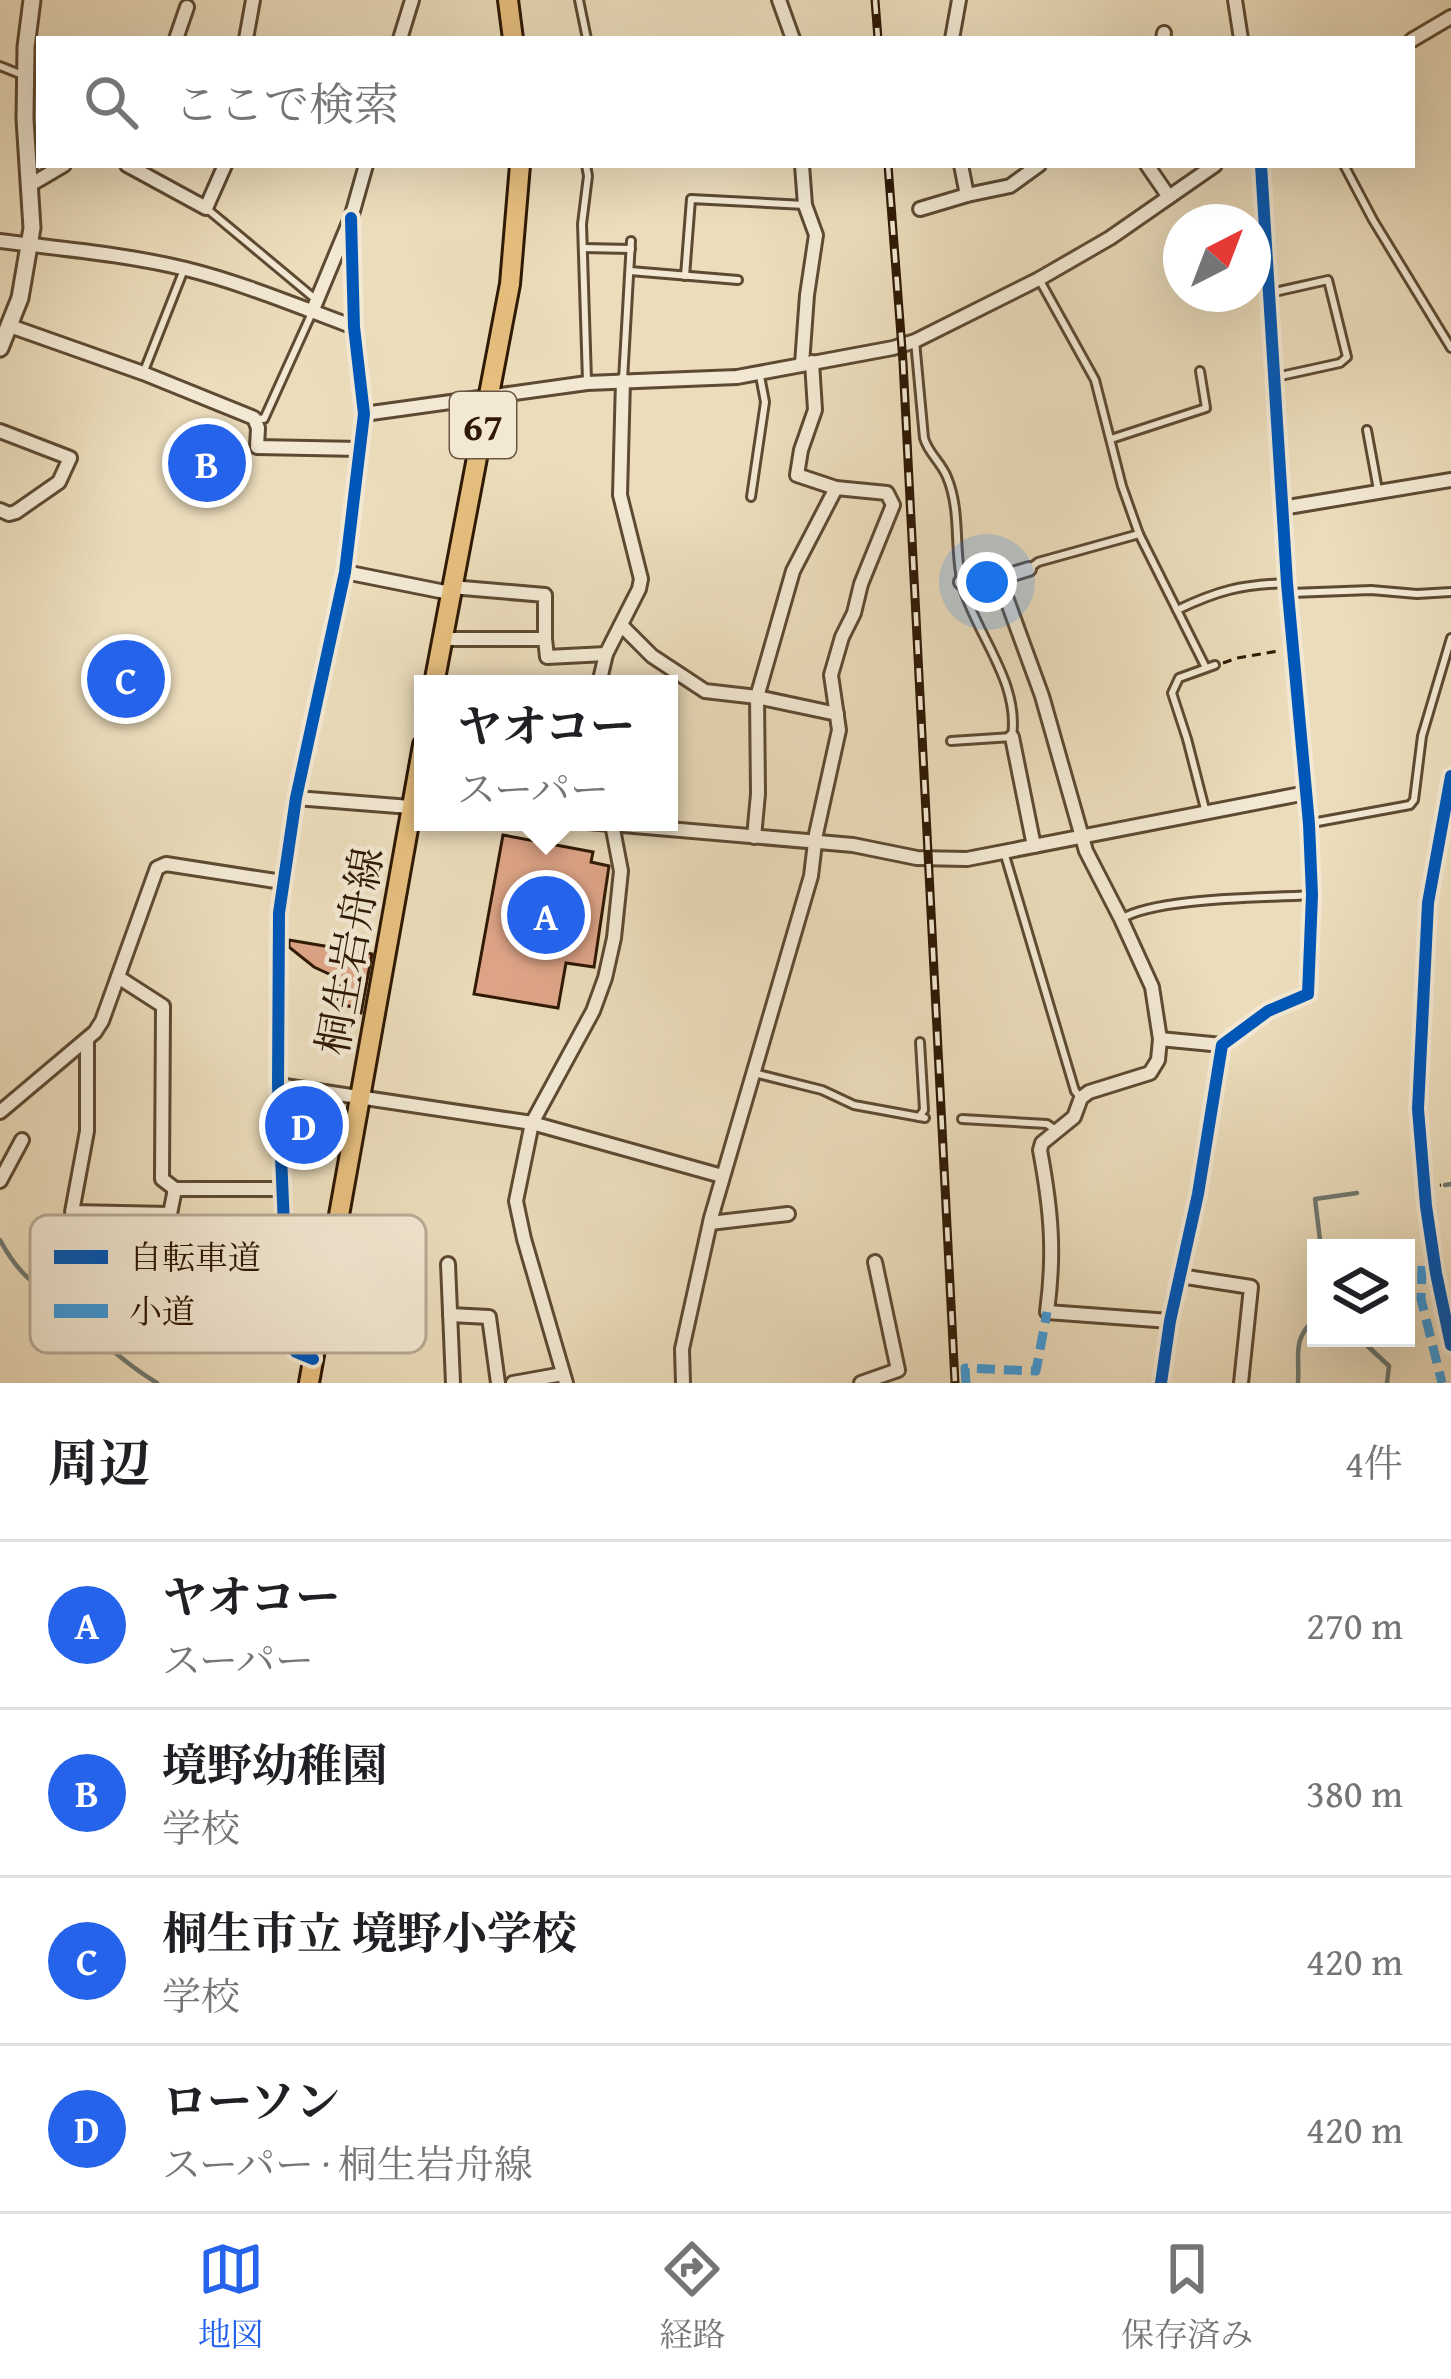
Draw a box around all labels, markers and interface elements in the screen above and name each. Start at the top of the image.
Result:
search box [36,36,1415,168]
icon: search [78,69,144,135]
text: ここで検索 [174,71,399,136]
north arrow [1163,204,1271,312]
road number: 67 [450,392,516,458]
pin: B [168,418,246,508]
your location [957,552,1017,612]
pin: C [87,634,165,724]
popup [414,675,678,831]
text: ヤオコー [457,693,635,758]
text: スーパー [457,760,609,817]
street label: 桐生岩舟線 [301,842,397,1060]
pin: A [507,870,585,960]
pin: D [265,1080,343,1170]
legend [30,1215,426,1353]
text: 自転車道 [129,1233,261,1281]
map controls [1307,1239,1415,1347]
button: layers [1307,1239,1415,1347]
text: 小道 [129,1287,195,1335]
text: 周辺 [48,1425,150,1500]
text: 4件 [1345,1434,1403,1491]
text: ヤオコー [162,1564,340,1629]
text: A [75,1596,99,1653]
text: 270 m [1306,1596,1403,1653]
text: スーパー [162,1631,314,1688]
text: 境野幼稚園 [162,1732,387,1797]
text: B [75,1764,99,1821]
text: 380 m [1306,1764,1403,1821]
text: 学校 [162,1799,240,1856]
text: 桐生市立 境野小学校 [162,1900,577,1965]
text: C [76,1932,98,1989]
text: 420 m [1306,1932,1403,1989]
text: 学校 [162,1967,240,2024]
text: ローソン [162,2068,340,2133]
text: D [74,2100,100,2157]
text: 420 m [1306,2100,1403,2157]
text: スーパー · 桐生岩舟線 [162,2135,533,2192]
tab: 地図 [198,2236,264,2358]
tab: 経路 [659,2236,725,2358]
tab: 保存済み [1121,2236,1253,2358]

